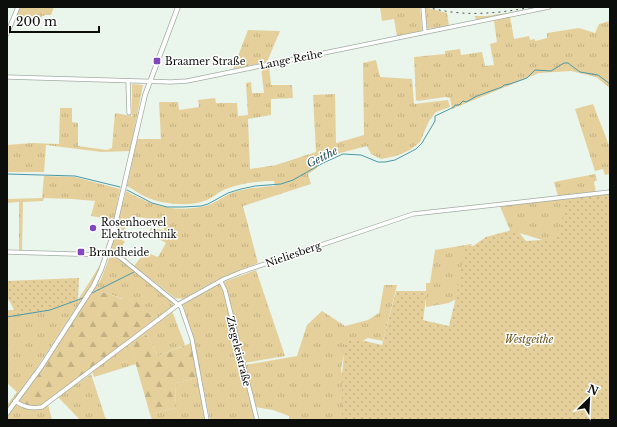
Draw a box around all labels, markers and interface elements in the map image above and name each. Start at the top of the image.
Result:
scale bar [10,8,99,34]
text: 200 m [16,14,57,29]
street label: Lange Reihe [259,47,324,72]
place label: Braamer Straße [165,55,246,68]
marker: Braamer Straße [152,56,162,66]
water label: Geithe [304,143,340,171]
place label: Rosenhoevel Elektrotechnik [101,216,177,241]
marker: Rosenhoevel Elektrotechnik [88,223,98,233]
street label: Nieliesberg [264,239,324,270]
place label: Brandheide [89,246,149,259]
marker: Brandheide [76,247,86,257]
street label: Ziegeleistraße [223,315,254,388]
park label: Westgeithe [505,333,554,346]
north arrow [569,379,609,419]
text: N [585,381,601,399]

